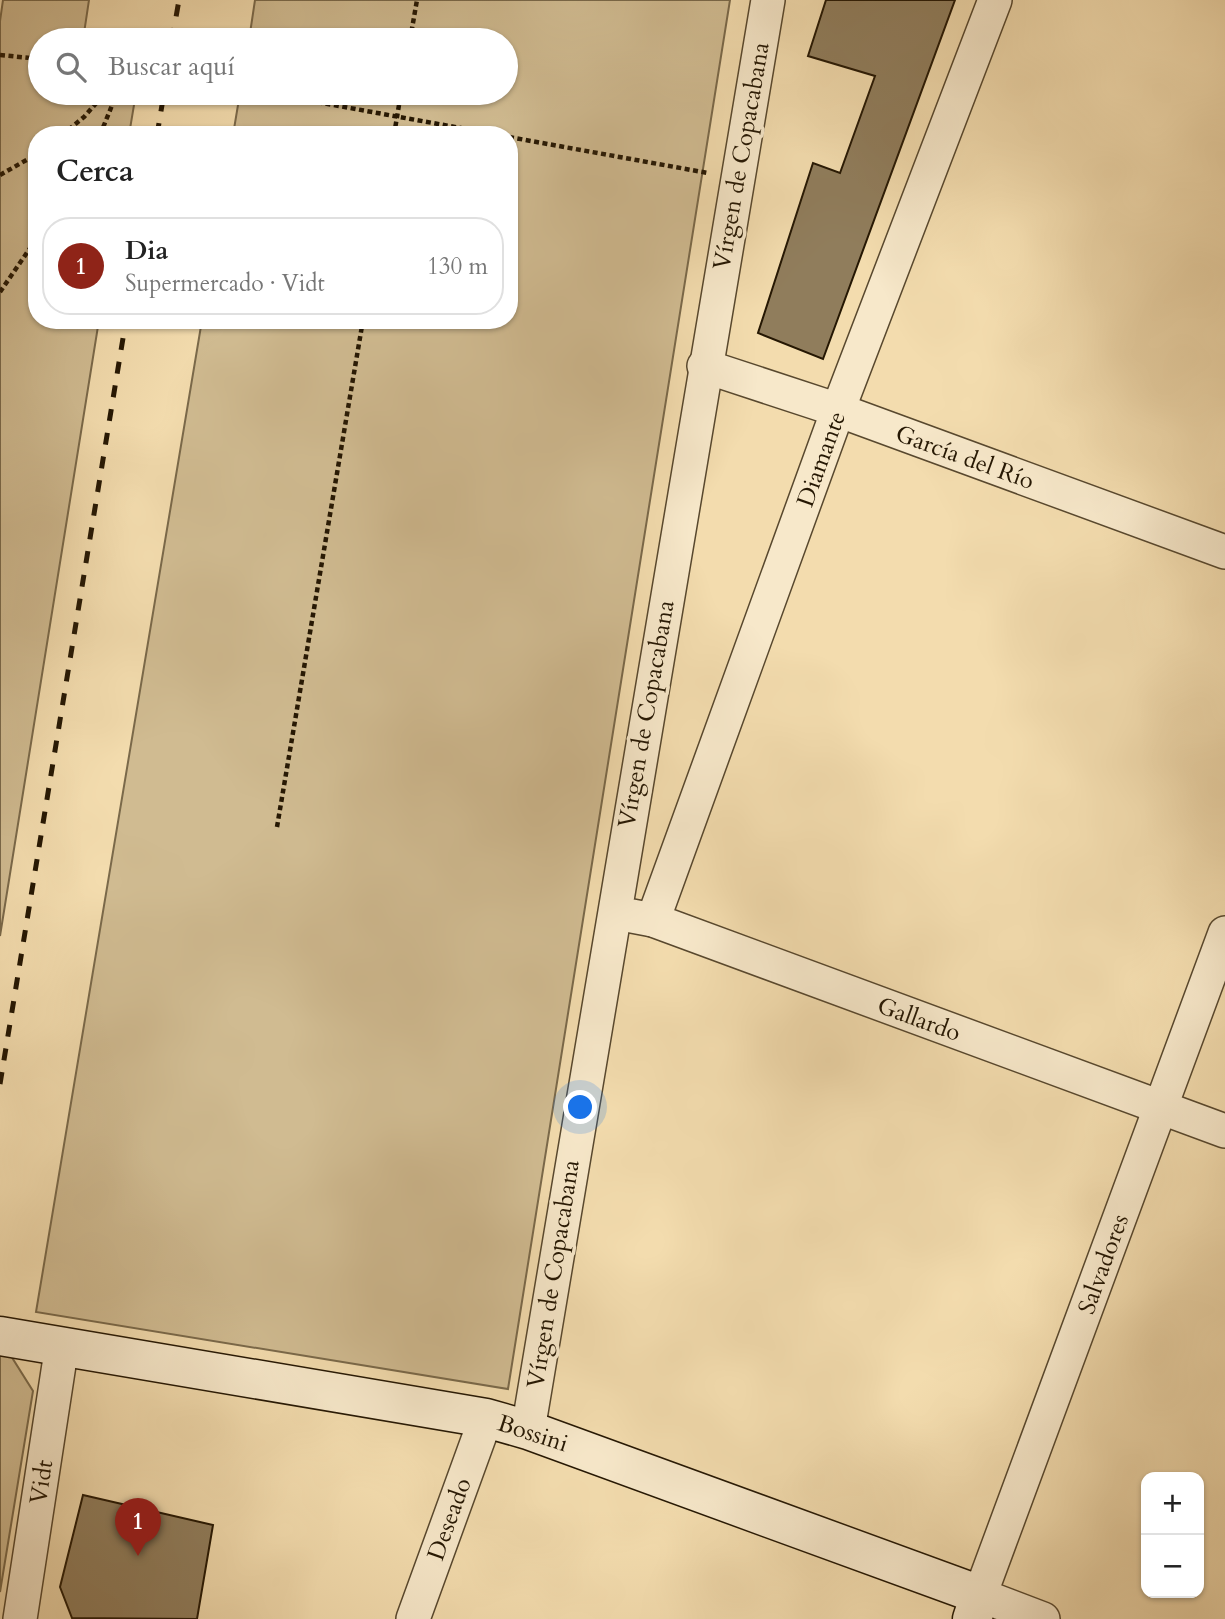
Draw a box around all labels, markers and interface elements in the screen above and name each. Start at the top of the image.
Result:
search box [28,28,518,105]
street label: Vírgen de Copacabana [705,39,778,273]
icon: search [52,48,90,86]
text: Buscar aquí [108,49,235,84]
text: Cerca [56,151,134,192]
text: Dia [125,233,168,268]
text: 1 [75,251,87,282]
text: 130 m [427,251,488,282]
text: Supermercado · Vidt [125,268,325,299]
street label: Diamante [789,407,854,512]
street label: García del Río [891,417,1039,498]
street label: Vírgen de Copacabana [610,597,683,831]
street label: Gallardo [873,989,965,1050]
your location [563,1090,597,1124]
street label: Vírgen de Copacabana [519,1157,588,1391]
street label: Salvadores [1070,1209,1137,1319]
street label: Bossini [493,1407,573,1460]
street label: Vidt [22,1457,61,1507]
map controls [1141,1472,1204,1598]
button: + [1141,1472,1204,1535]
street label: Deseado [419,1473,480,1565]
pin: 1 [115,1498,161,1556]
button: − [1141,1535,1204,1598]

